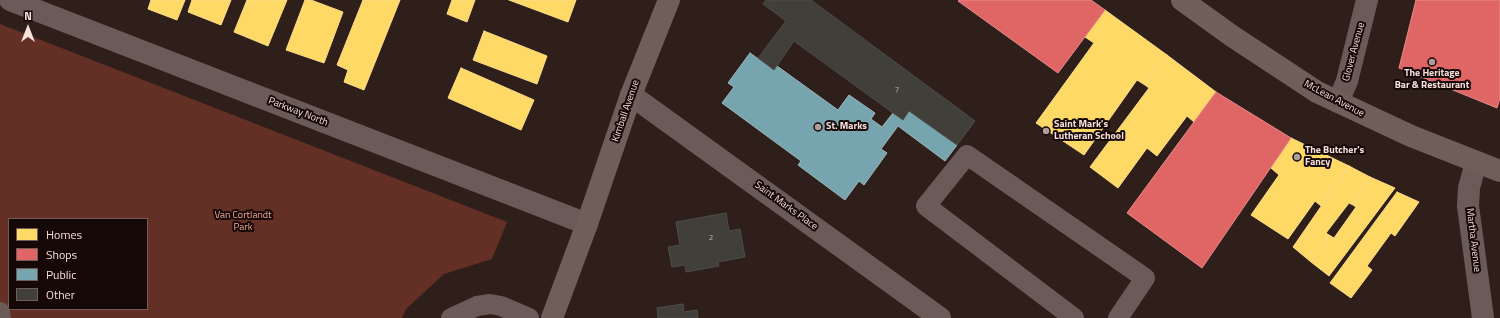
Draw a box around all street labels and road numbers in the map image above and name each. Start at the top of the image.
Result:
street label: Glover Avenue [1340,21,1368,83]
street label: McLean Avenue [1302,78,1366,120]
street label: Kimball Avenue [610,79,642,143]
street label: Parkway North [266,95,330,129]
street label: Saint Marks Place [752,179,820,233]
street label: Martha Avenue [1463,207,1483,273]

